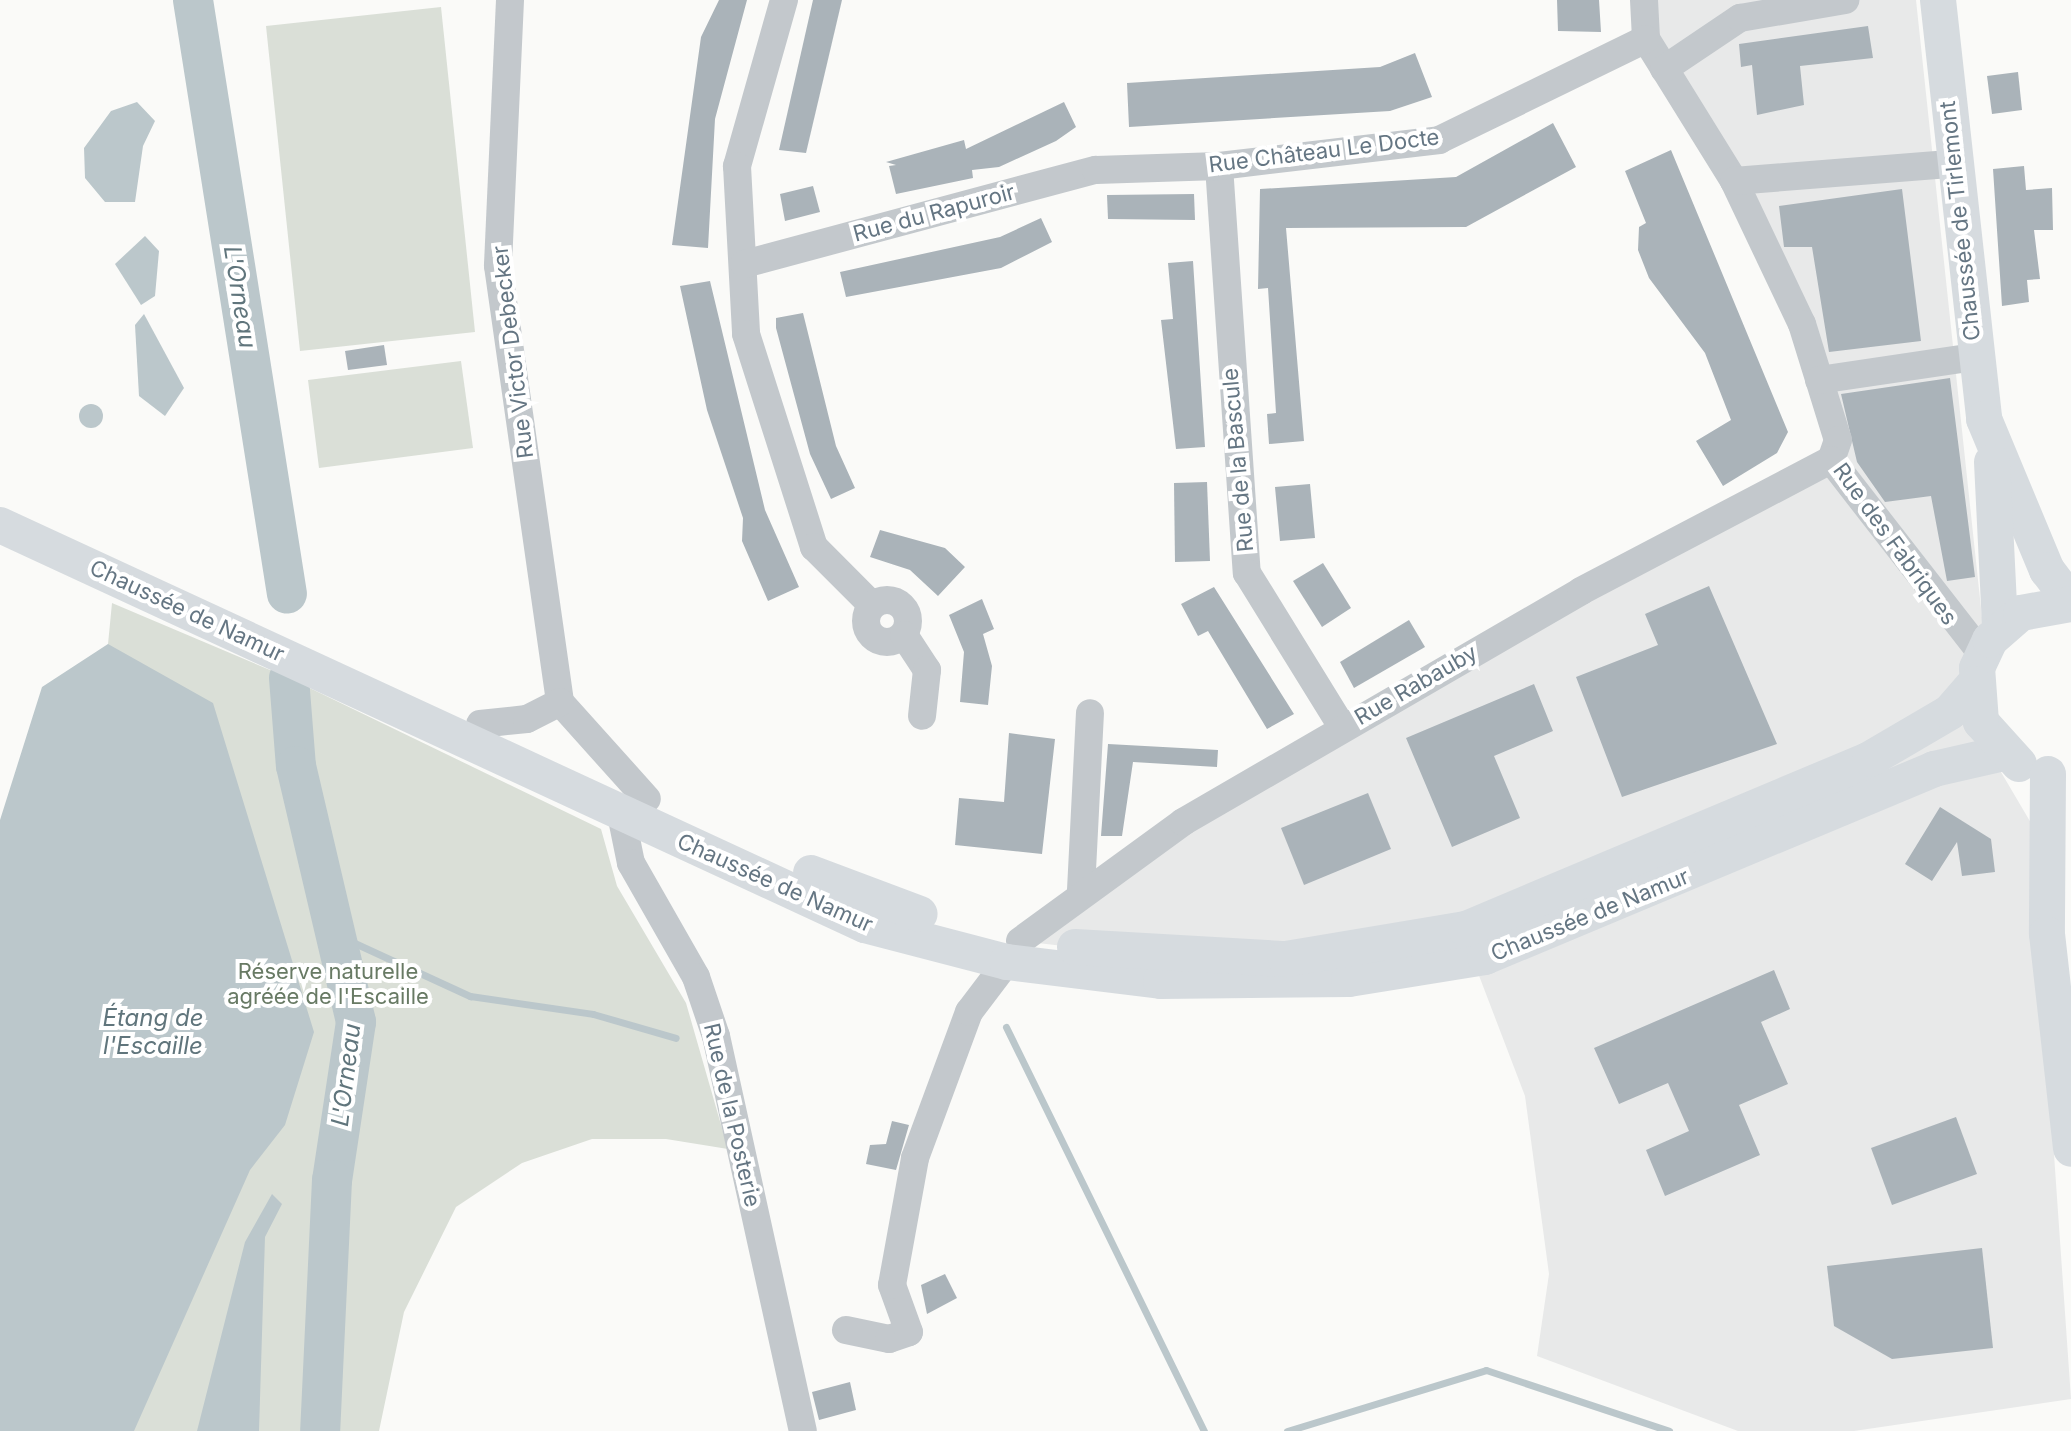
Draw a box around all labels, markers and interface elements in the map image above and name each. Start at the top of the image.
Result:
street label: Chaussée de Tirlemont [1934,100,1986,342]
street label: Rue Château Le Docte [1207,124,1441,178]
street label: Rue du Rapuroir [850,179,1018,247]
water label: L'Orneau [218,244,262,350]
street label: Rue Victor Debecker [487,244,539,460]
street label: Rue de la Bascule [1217,367,1259,553]
street label: Rue des Fabriques [1827,458,1963,630]
street label: Chaussée de Namur [86,554,288,668]
street label: Rue Rabauby [1350,639,1482,731]
street label: Chaussée de Namur [673,828,877,938]
street label: Chaussée de Namur [1487,863,1693,967]
park label: Réserve naturelle agréée de l'Escaille [227,958,429,1010]
water label: Étang de l'Escaille [103,1004,203,1060]
street label: Rue de la Posterie [698,1021,766,1209]
water label: L'Orneau [325,1022,367,1128]

